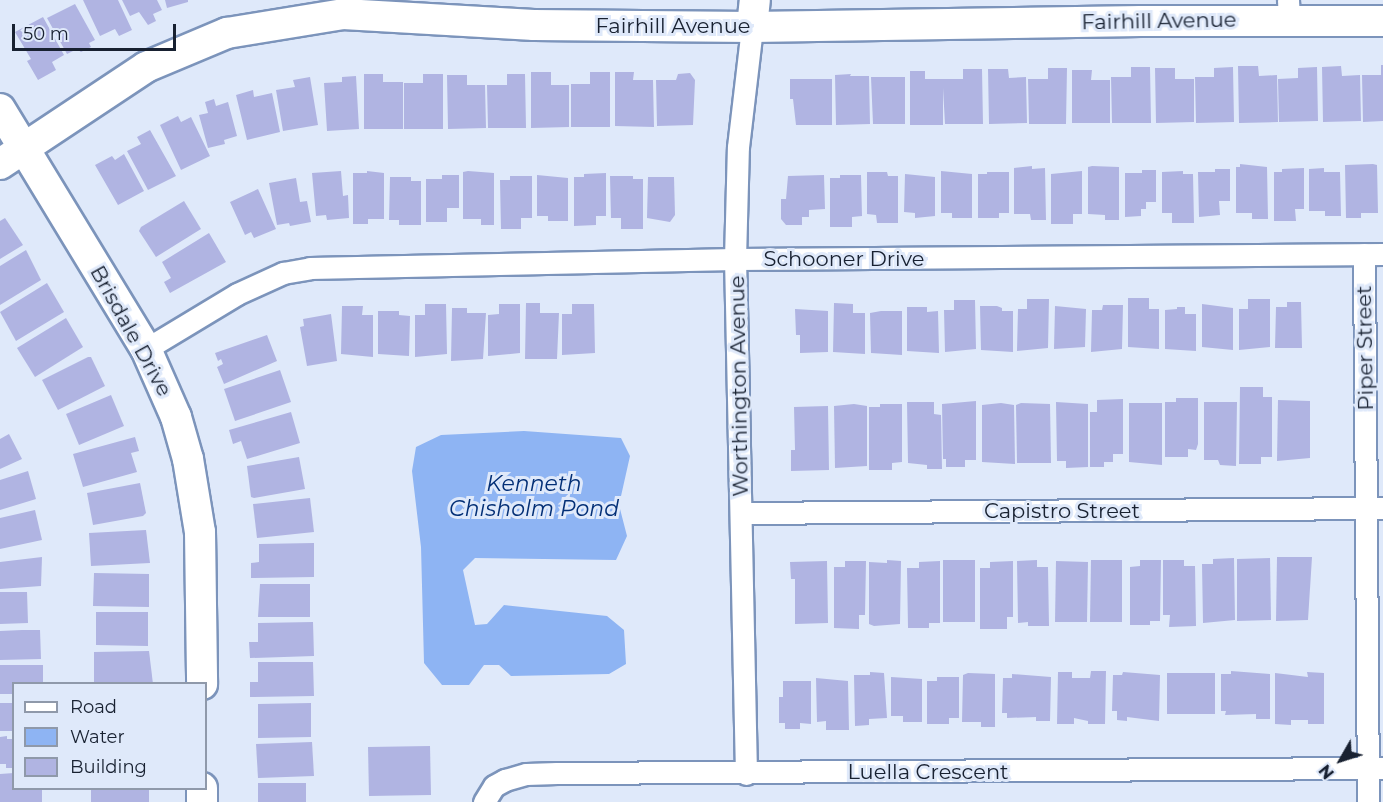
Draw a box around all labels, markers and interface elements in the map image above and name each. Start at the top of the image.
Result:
street label: Fairhill Avenue [1081,7,1237,35]
scale bar [15,12,178,50]
street label: Fairhill Avenue [595,13,751,39]
text: 50 m [23,23,69,45]
street label: Schooner Drive [764,246,924,272]
street label: Brisdale Drive [85,261,177,401]
street label: Worthington Avenue [724,275,754,497]
street label: Piper Street [1351,285,1379,411]
water label: Kenneth Chisholm Pond [449,470,619,522]
street label: Capistro Street [984,498,1140,524]
legend [12,682,207,790]
text: Road [70,696,117,718]
text: Water [70,726,125,748]
north arrow [1311,730,1371,790]
text: Building [70,756,147,778]
street label: Luella Crescent [847,759,1009,785]
text: N [1315,761,1338,783]

